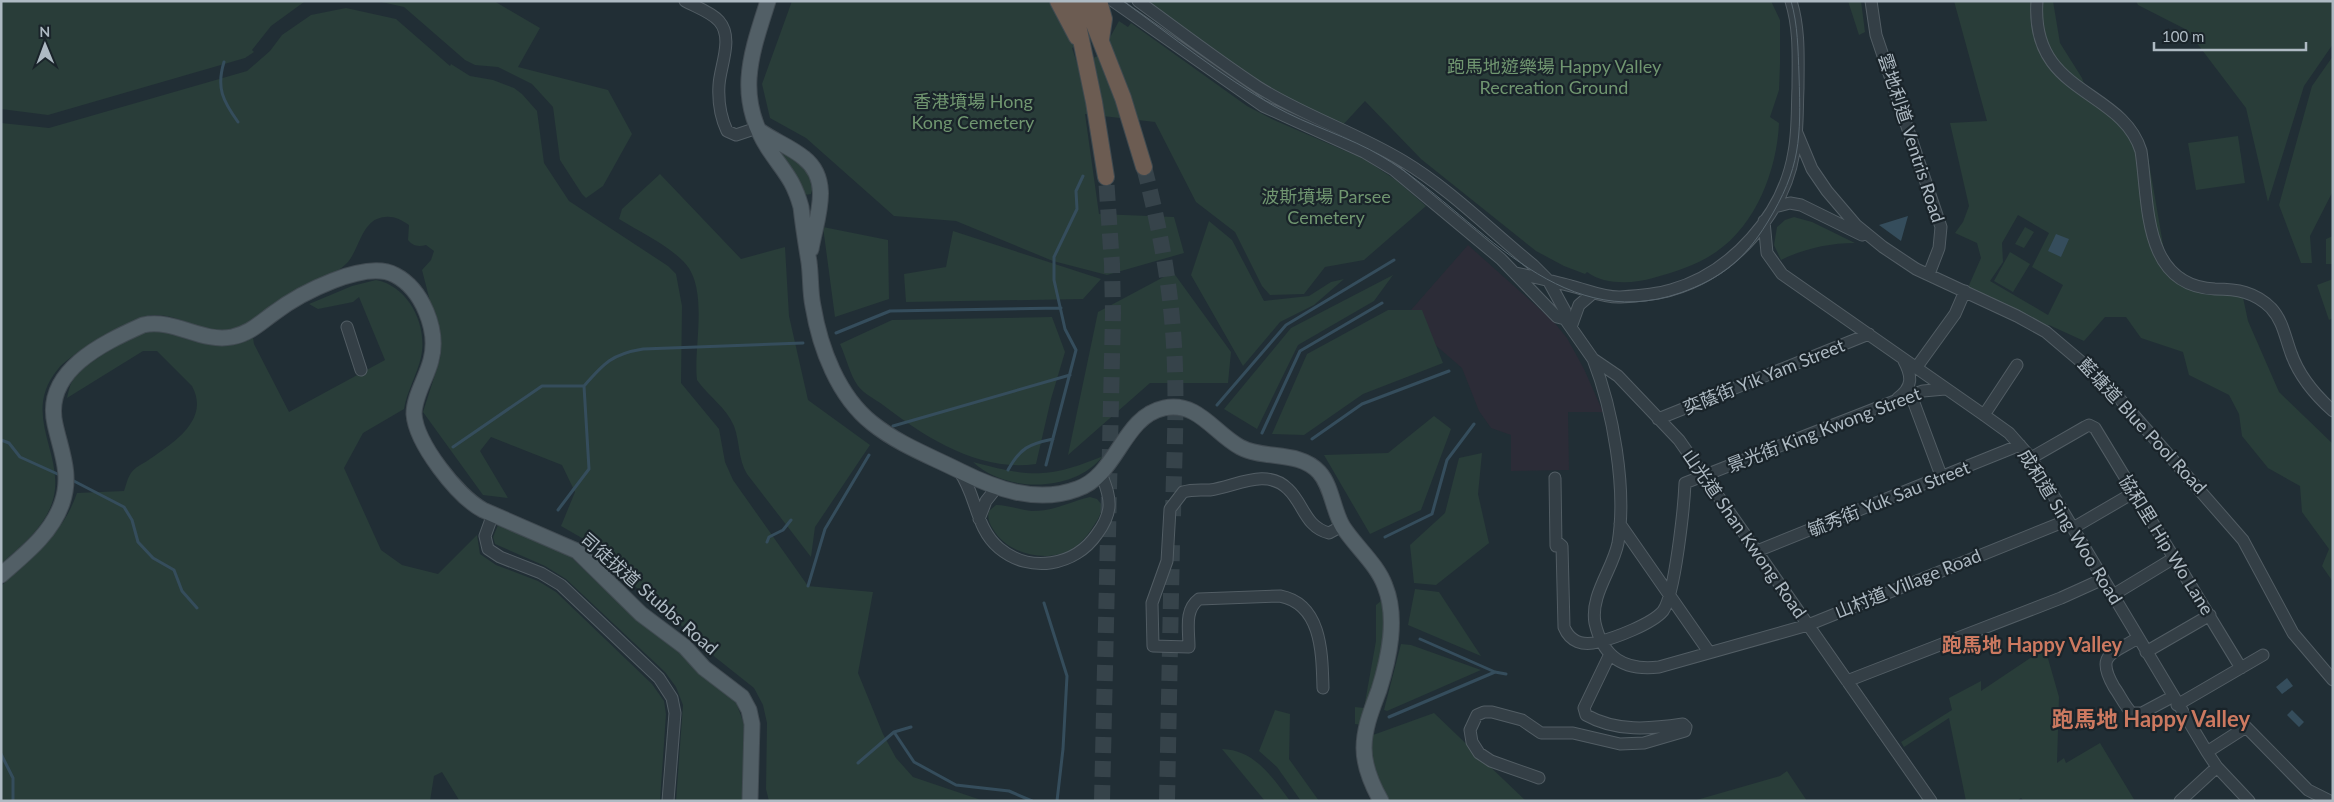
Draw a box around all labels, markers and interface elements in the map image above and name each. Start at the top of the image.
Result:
north arrow [20,20,70,70]
scale bar [2154,20,2306,52]
text: N [39,23,50,40]
text: 100 m [2162,27,2204,45]
street label: 雲地利道 Ventris Road [1874,50,1950,225]
park label: 跑馬地遊樂場 Happy Valley Recreation Ground [1447,55,1662,98]
park label: 香港墳場 Hong Kong Cemetery [912,90,1035,133]
park label: 波斯墳場 Parsee Cemetery [1261,185,1391,228]
street label: 奕蔭街 Yik Yam Street [1680,333,1848,419]
street label: 藍塘道 Blue Pool Road [2074,353,2211,498]
street label: 景光街 King Kwong Street [1724,382,1924,476]
street label: 山光道 Shan Kwong Road [1678,445,1812,622]
street label: 成和道 Sing Woo Road [2014,445,2128,608]
street label: 毓秀街 Yuk Sau Street [1804,455,1973,541]
street label: 協和里 Hip Wo Lane [2115,470,2219,619]
street label: 司徒拔道 Stubbs Road [576,528,723,659]
street label: 山村道 Village Road [1831,544,1984,622]
district label: 跑馬地 Happy Valley [1942,632,2123,656]
district label: 跑馬地 Happy Valley [2052,705,2250,732]

